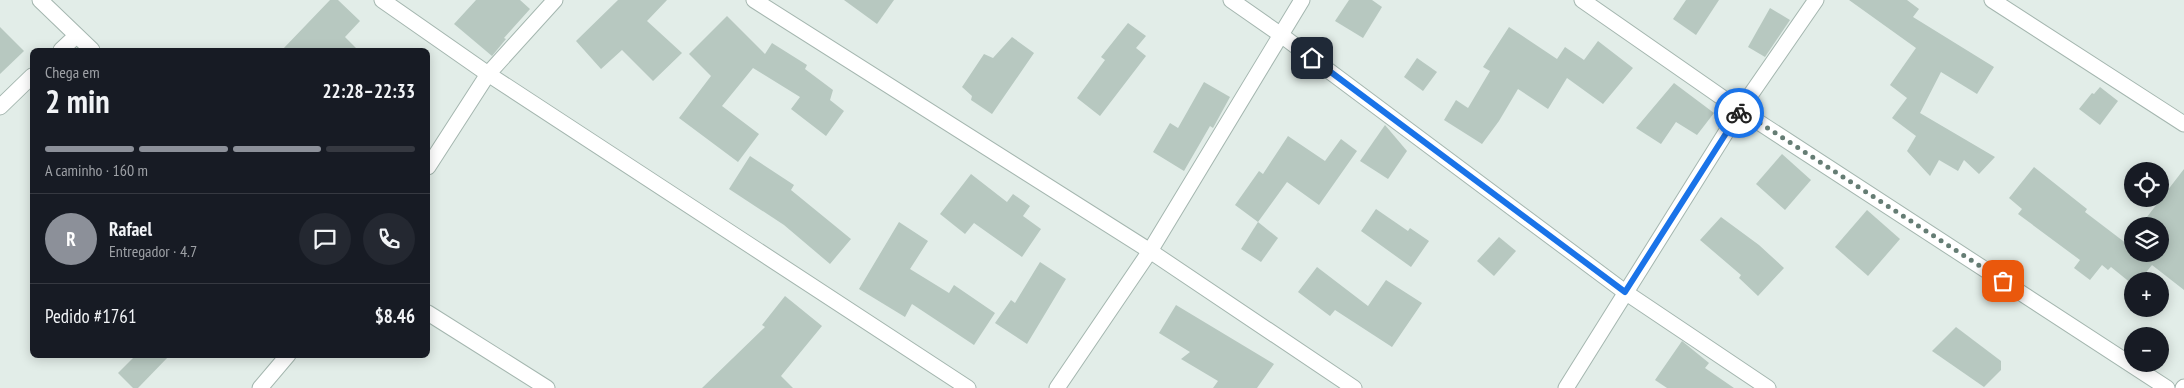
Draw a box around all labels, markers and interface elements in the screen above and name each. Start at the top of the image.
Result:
pin [1291,37,1333,79]
icon: home [1298,44,1326,72]
text: Chega em [45,62,100,82]
text: 22:28–22:33 [322,79,415,103]
text: 2 min [45,80,110,122]
courier [1714,88,1764,138]
icon: bike [1725,99,1753,127]
text: A caminho · 160 m [45,160,148,180]
map controls [2124,162,2169,372]
button: locate [2124,162,2169,207]
button: chat [299,213,351,265]
button: phone [363,213,415,265]
text: Rafael [109,217,152,241]
button: layers [2124,217,2169,262]
text: R [66,227,76,251]
text: Entregador · 4.7 [109,241,197,261]
pin [1982,260,2024,302]
icon: bag [1989,267,2017,295]
button: + [2124,272,2169,317]
text: Pedido #1761 [45,304,136,328]
text: $8.46 [375,304,415,328]
button: − [2124,327,2169,372]

